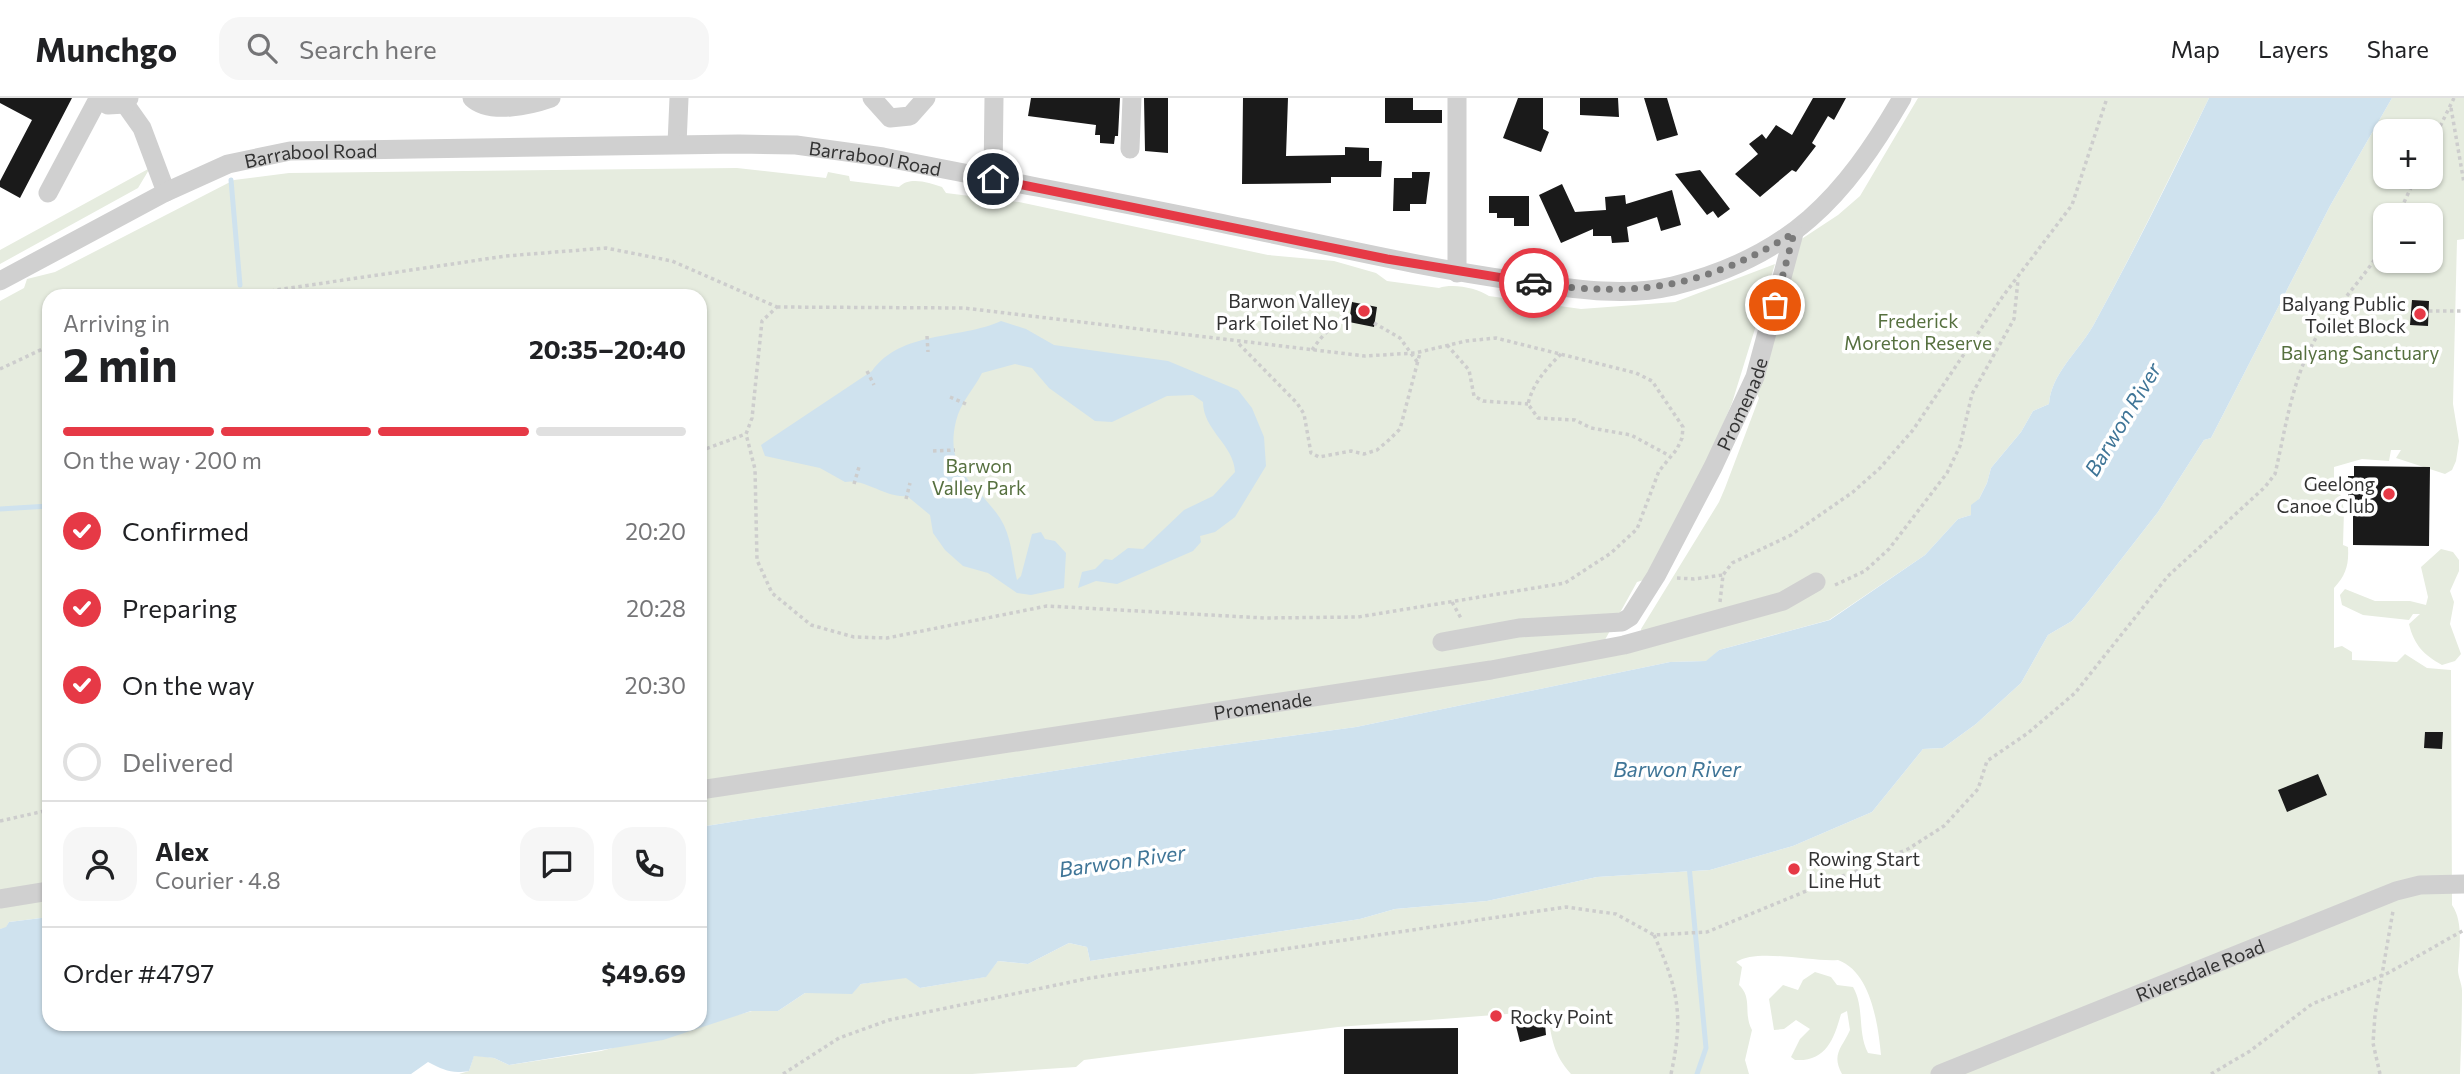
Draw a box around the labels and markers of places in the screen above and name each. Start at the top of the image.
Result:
pin [963,149,1023,209]
pin [1745,275,1805,335]
place label: Barwon Valley Park Toilet No 1 [1216,289,1350,334]
place label: Balyang Public Toilet Block [2282,292,2406,337]
marker: Barwon Valley Park Toilet No 1 [1356,303,1372,319]
marker: Balyang Public Toilet Block [2412,306,2428,322]
place label: Geelong Canoe Club [2276,472,2375,517]
marker: Geelong Canoe Club [2381,486,2397,502]
place label: Rowing Start Line Hut [1808,847,1920,892]
marker: Rowing Start Line Hut [1786,861,1802,877]
place label: Rocky Point [1510,1005,1613,1028]
marker: Rocky Point [1488,1008,1504,1024]

